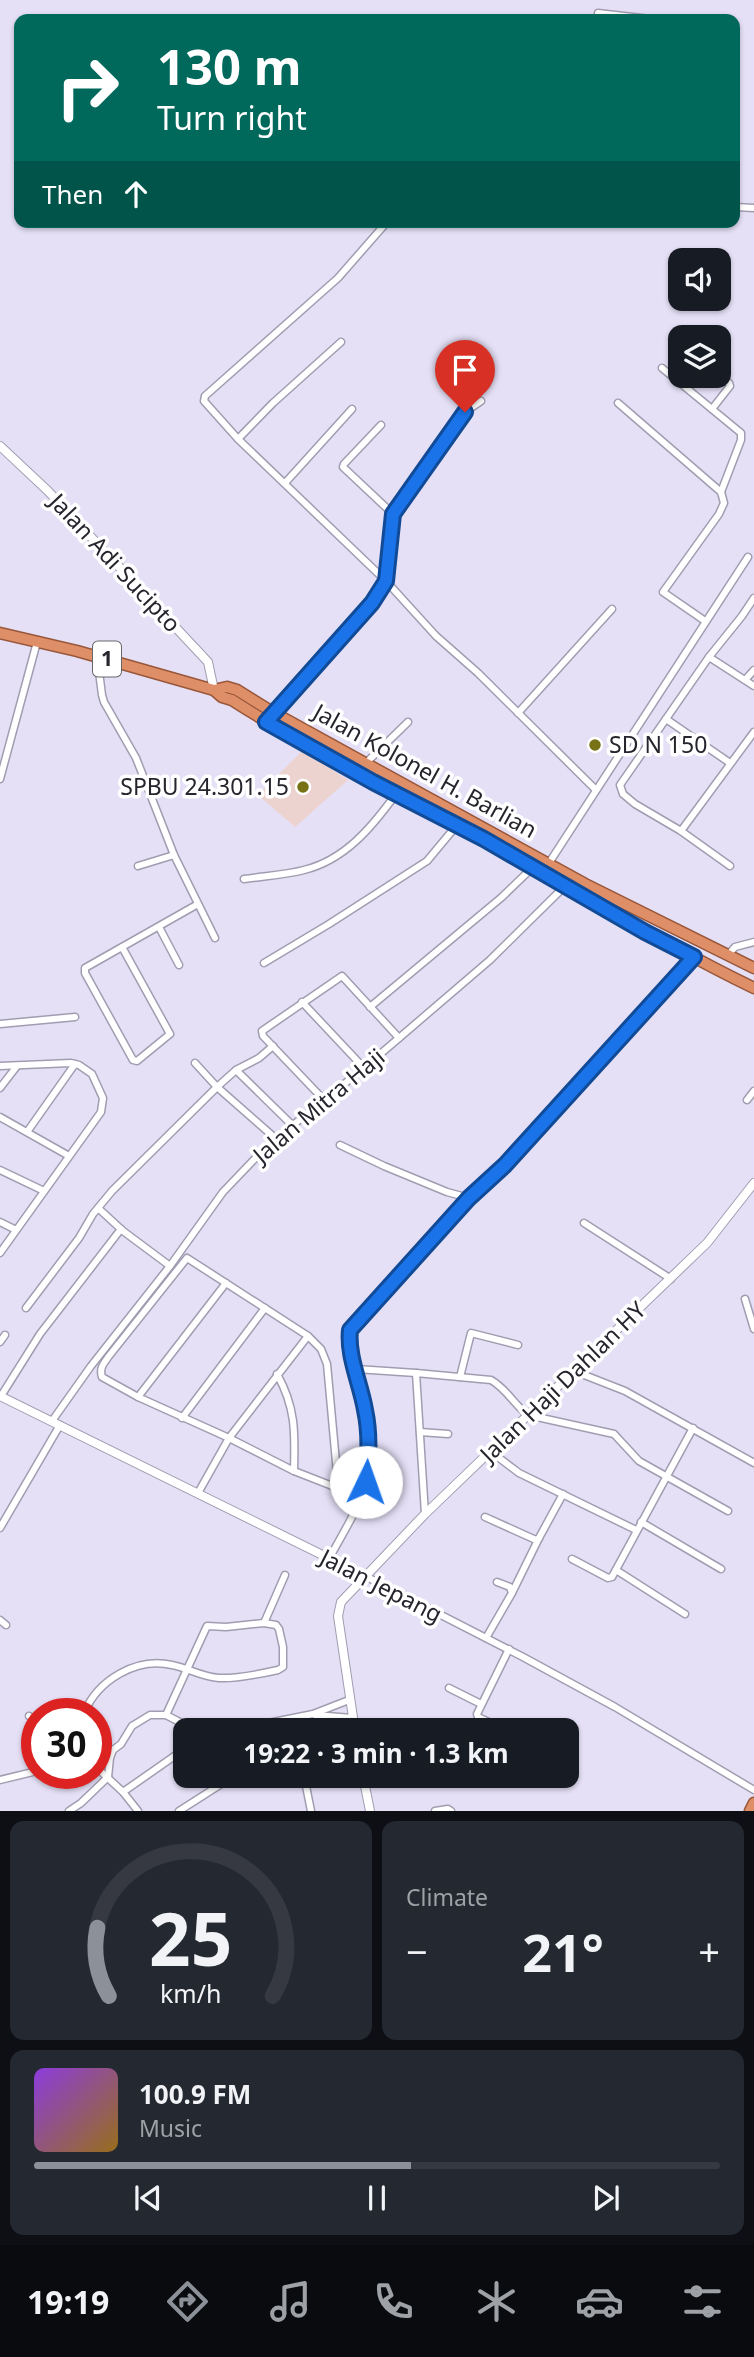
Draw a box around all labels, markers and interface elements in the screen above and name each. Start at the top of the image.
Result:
text: 130 m [157,33,302,99]
icon: right [42,42,133,133]
text: Turn right [157,96,307,139]
icon: ahead [117,175,155,213]
text: Then [42,176,103,212]
map controls [668,248,731,388]
button: sound [668,248,731,311]
button: layers [668,325,731,388]
pin [435,340,495,412]
icon: arrive [446,351,484,389]
street label: Jalan Adi Sucipto [42,484,189,639]
road number: 1 [93,642,121,676]
street label: Jalan Kolonel H. Barlian [306,694,543,845]
place label: SD N 150 [609,728,707,760]
marker: SD N 150 [587,737,603,753]
place label: SPBU 24.301.15 [120,770,289,802]
marker: SPBU 24.301.15 [295,779,311,795]
street label: Jalan Mitra Haji [244,1041,391,1171]
street label: Jalan Haji Dahlan HY [471,1293,653,1470]
position arrow [329,1445,403,1519]
street label: Jalan Jepang [313,1540,448,1630]
speed limit sign: 30 [21,1698,112,1789]
text: 19:22 · 3 min · 1.3 km [243,1735,509,1771]
text: Climate [406,1881,488,1913]
text: 25 [149,1889,233,1988]
text: 21° [522,1916,604,1987]
text: − [406,1925,428,1977]
text: + [698,1925,720,1977]
text: km/h [160,1976,222,2010]
text: 100.9 FM [139,2076,251,2112]
text: Music [139,2112,202,2144]
icon: previous [129,2179,167,2217]
icon: pause [358,2179,396,2217]
icon: next [587,2179,625,2217]
icon: directions [163,2277,212,2326]
icon: music [266,2277,315,2326]
icon: phone [369,2277,418,2326]
icon: climate [472,2277,521,2326]
icon: car [575,2277,624,2326]
icon: filters [678,2277,727,2326]
text: 19:19 [27,2280,109,2323]

